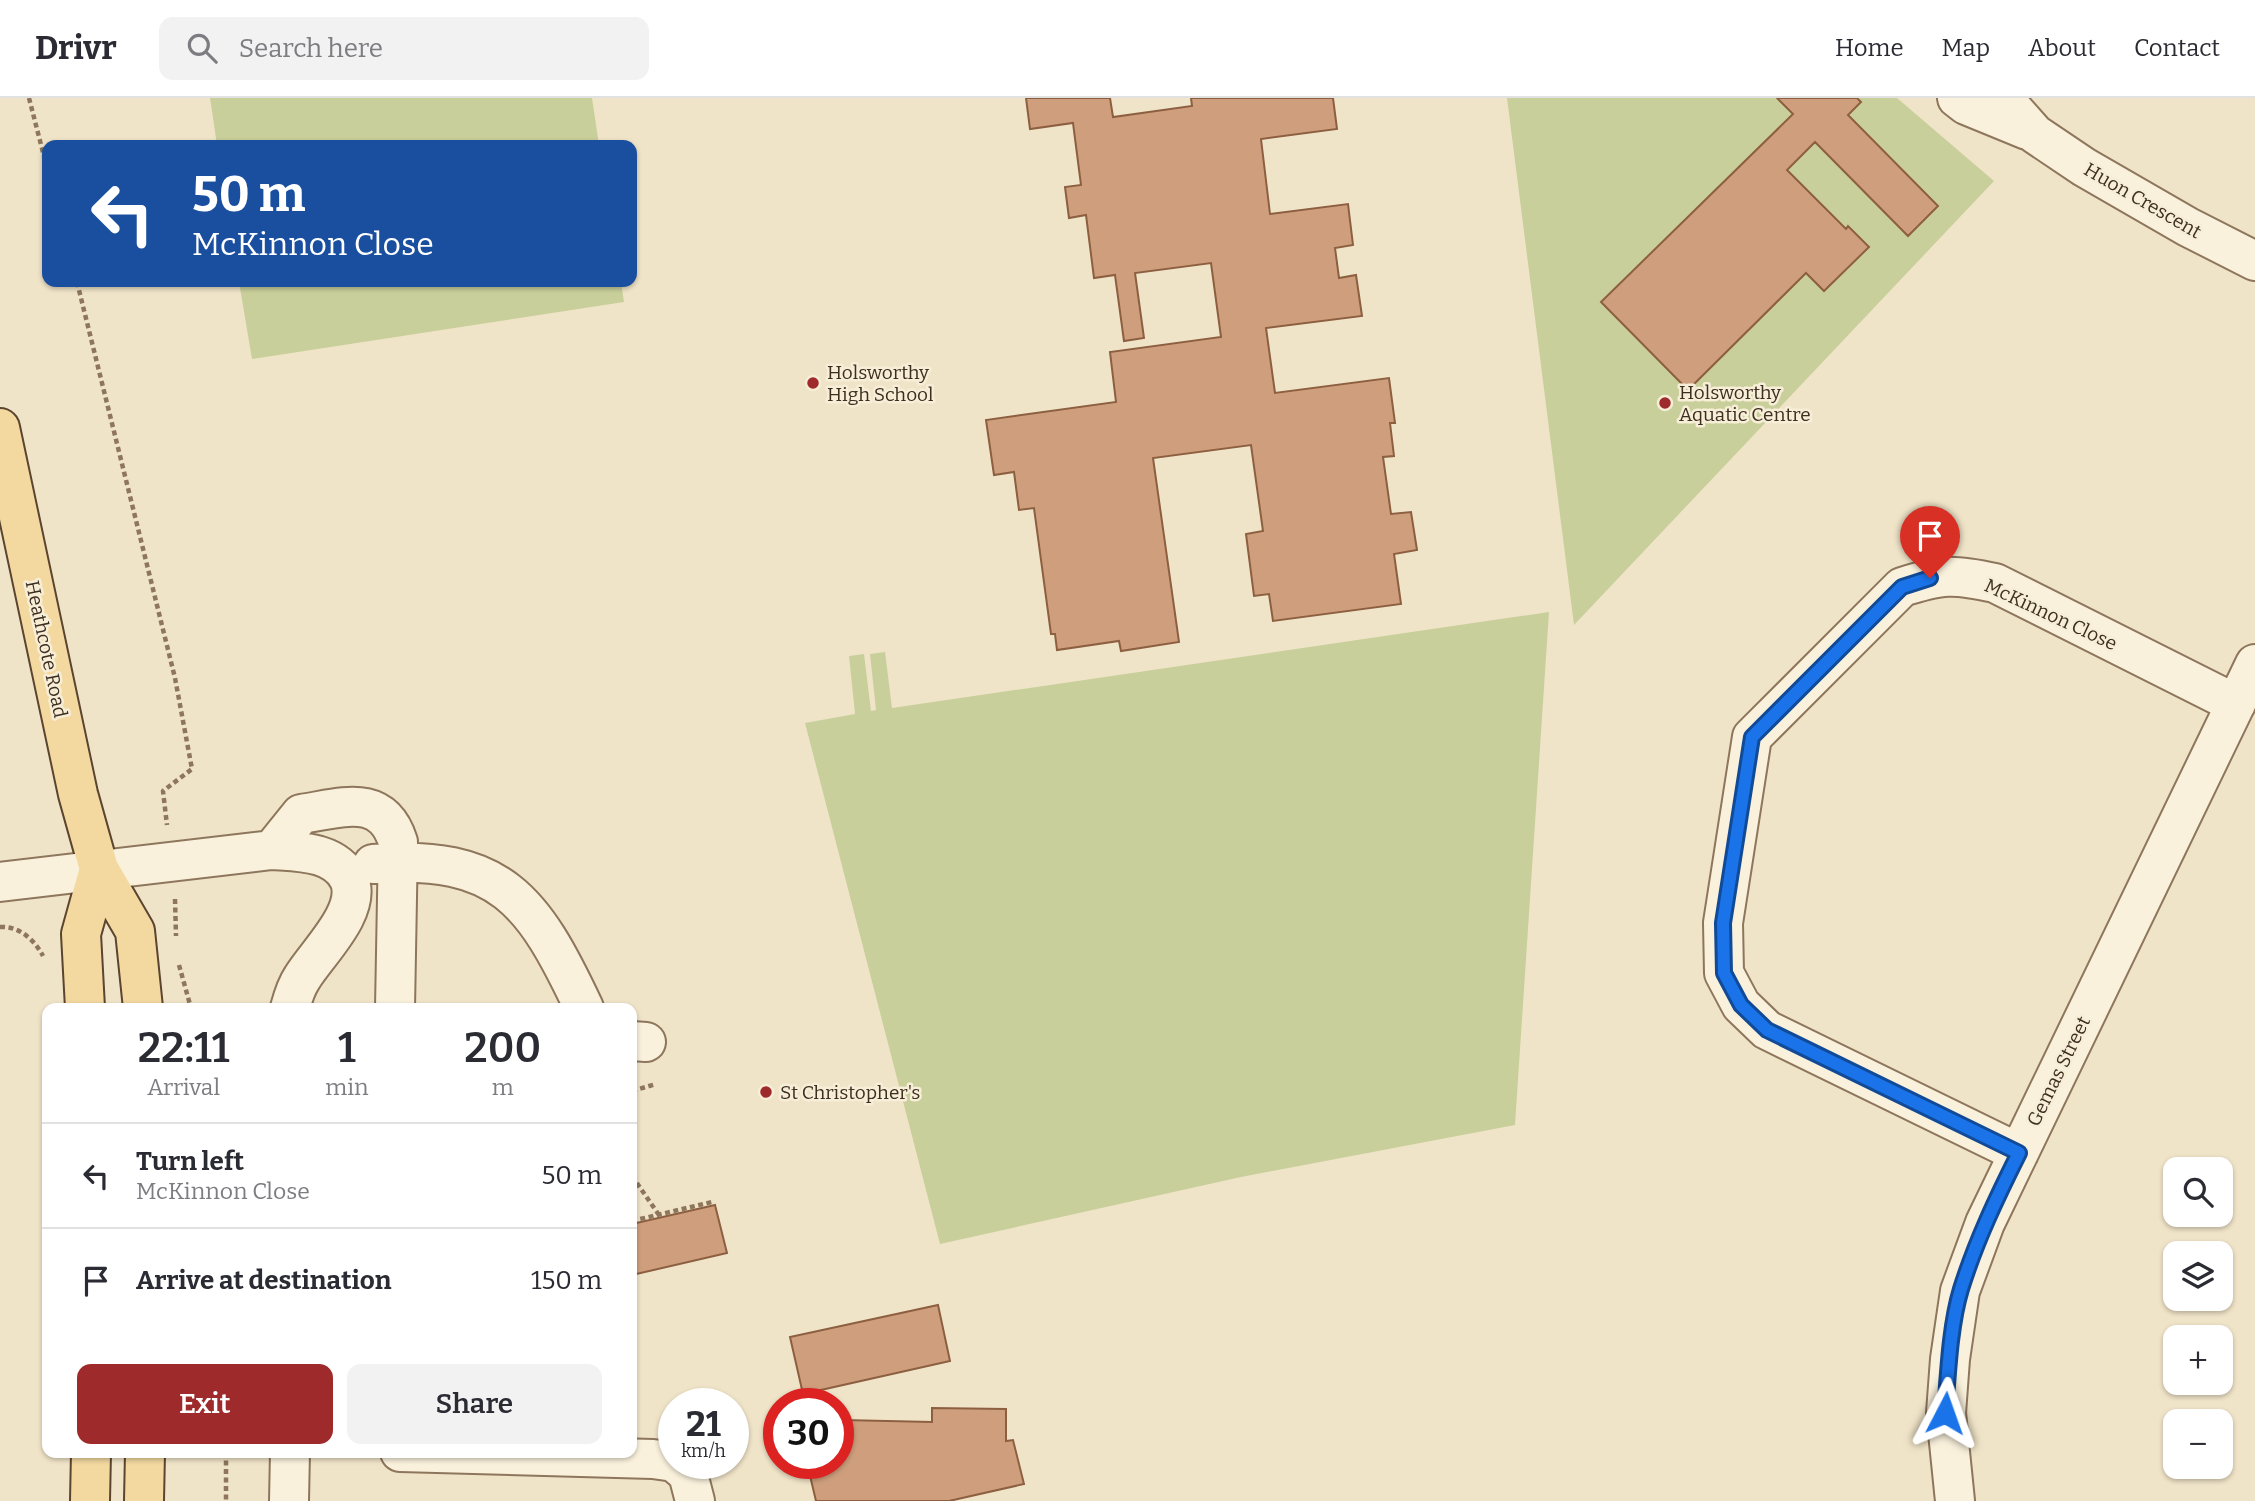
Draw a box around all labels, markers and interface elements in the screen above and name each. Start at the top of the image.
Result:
search box [159,17,649,80]
text: Drivr [35,28,117,68]
icon: search [183,29,221,67]
text: Search here [239,33,383,64]
text: Home [1835,34,1904,62]
text: Map [1942,34,1990,62]
text: About [2028,34,2096,62]
text: Contact [2134,34,2220,62]
street label: Huon Crescent [2080,158,2206,243]
text: 50 m [192,165,305,224]
icon: left [77,168,168,259]
text: McKinnon Close [192,225,434,263]
place label: Holsworthy High School [827,361,933,406]
marker: Holsworthy High School [805,375,821,391]
place label: Holsworthy Aquatic Centre [1679,381,1811,426]
marker: Holsworthy Aquatic Centre [1657,395,1673,411]
pin [1900,506,1960,578]
icon: arrive [1911,517,1949,555]
street label: McKinnon Close [1981,574,2121,655]
street label: Heathcote Road [21,578,72,720]
street label: Gemas Street [2022,1012,2095,1130]
text: 22:11 [138,1023,230,1073]
text: 1 [338,1023,356,1073]
text: 200 [464,1023,541,1073]
text: Arrival [147,1073,220,1101]
text: min [325,1073,369,1101]
text: m [492,1073,514,1101]
place label: St Christopher's [780,1081,920,1104]
marker: St Christopher's [758,1084,774,1100]
text: Turn left [136,1146,244,1177]
icon: left [77,1157,115,1195]
map controls [2163,1157,2233,1479]
button: search [2163,1157,2233,1227]
text: 50 m [541,1160,602,1191]
text: McKinnon Close [136,1177,310,1205]
button: layers [2163,1241,2233,1311]
icon: arrive [77,1262,115,1300]
text: Arrive at destination [136,1265,391,1296]
text: 150 m [531,1265,602,1296]
button: + [2163,1325,2233,1395]
button: Exit [77,1364,333,1444]
button: Share [347,1364,602,1444]
position arrow [1908,1376,1982,1450]
speed limit sign: 30 [763,1388,854,1479]
text: 21 [686,1403,721,1445]
button: − [2163,1409,2233,1479]
text: km/h [681,1440,726,1462]

